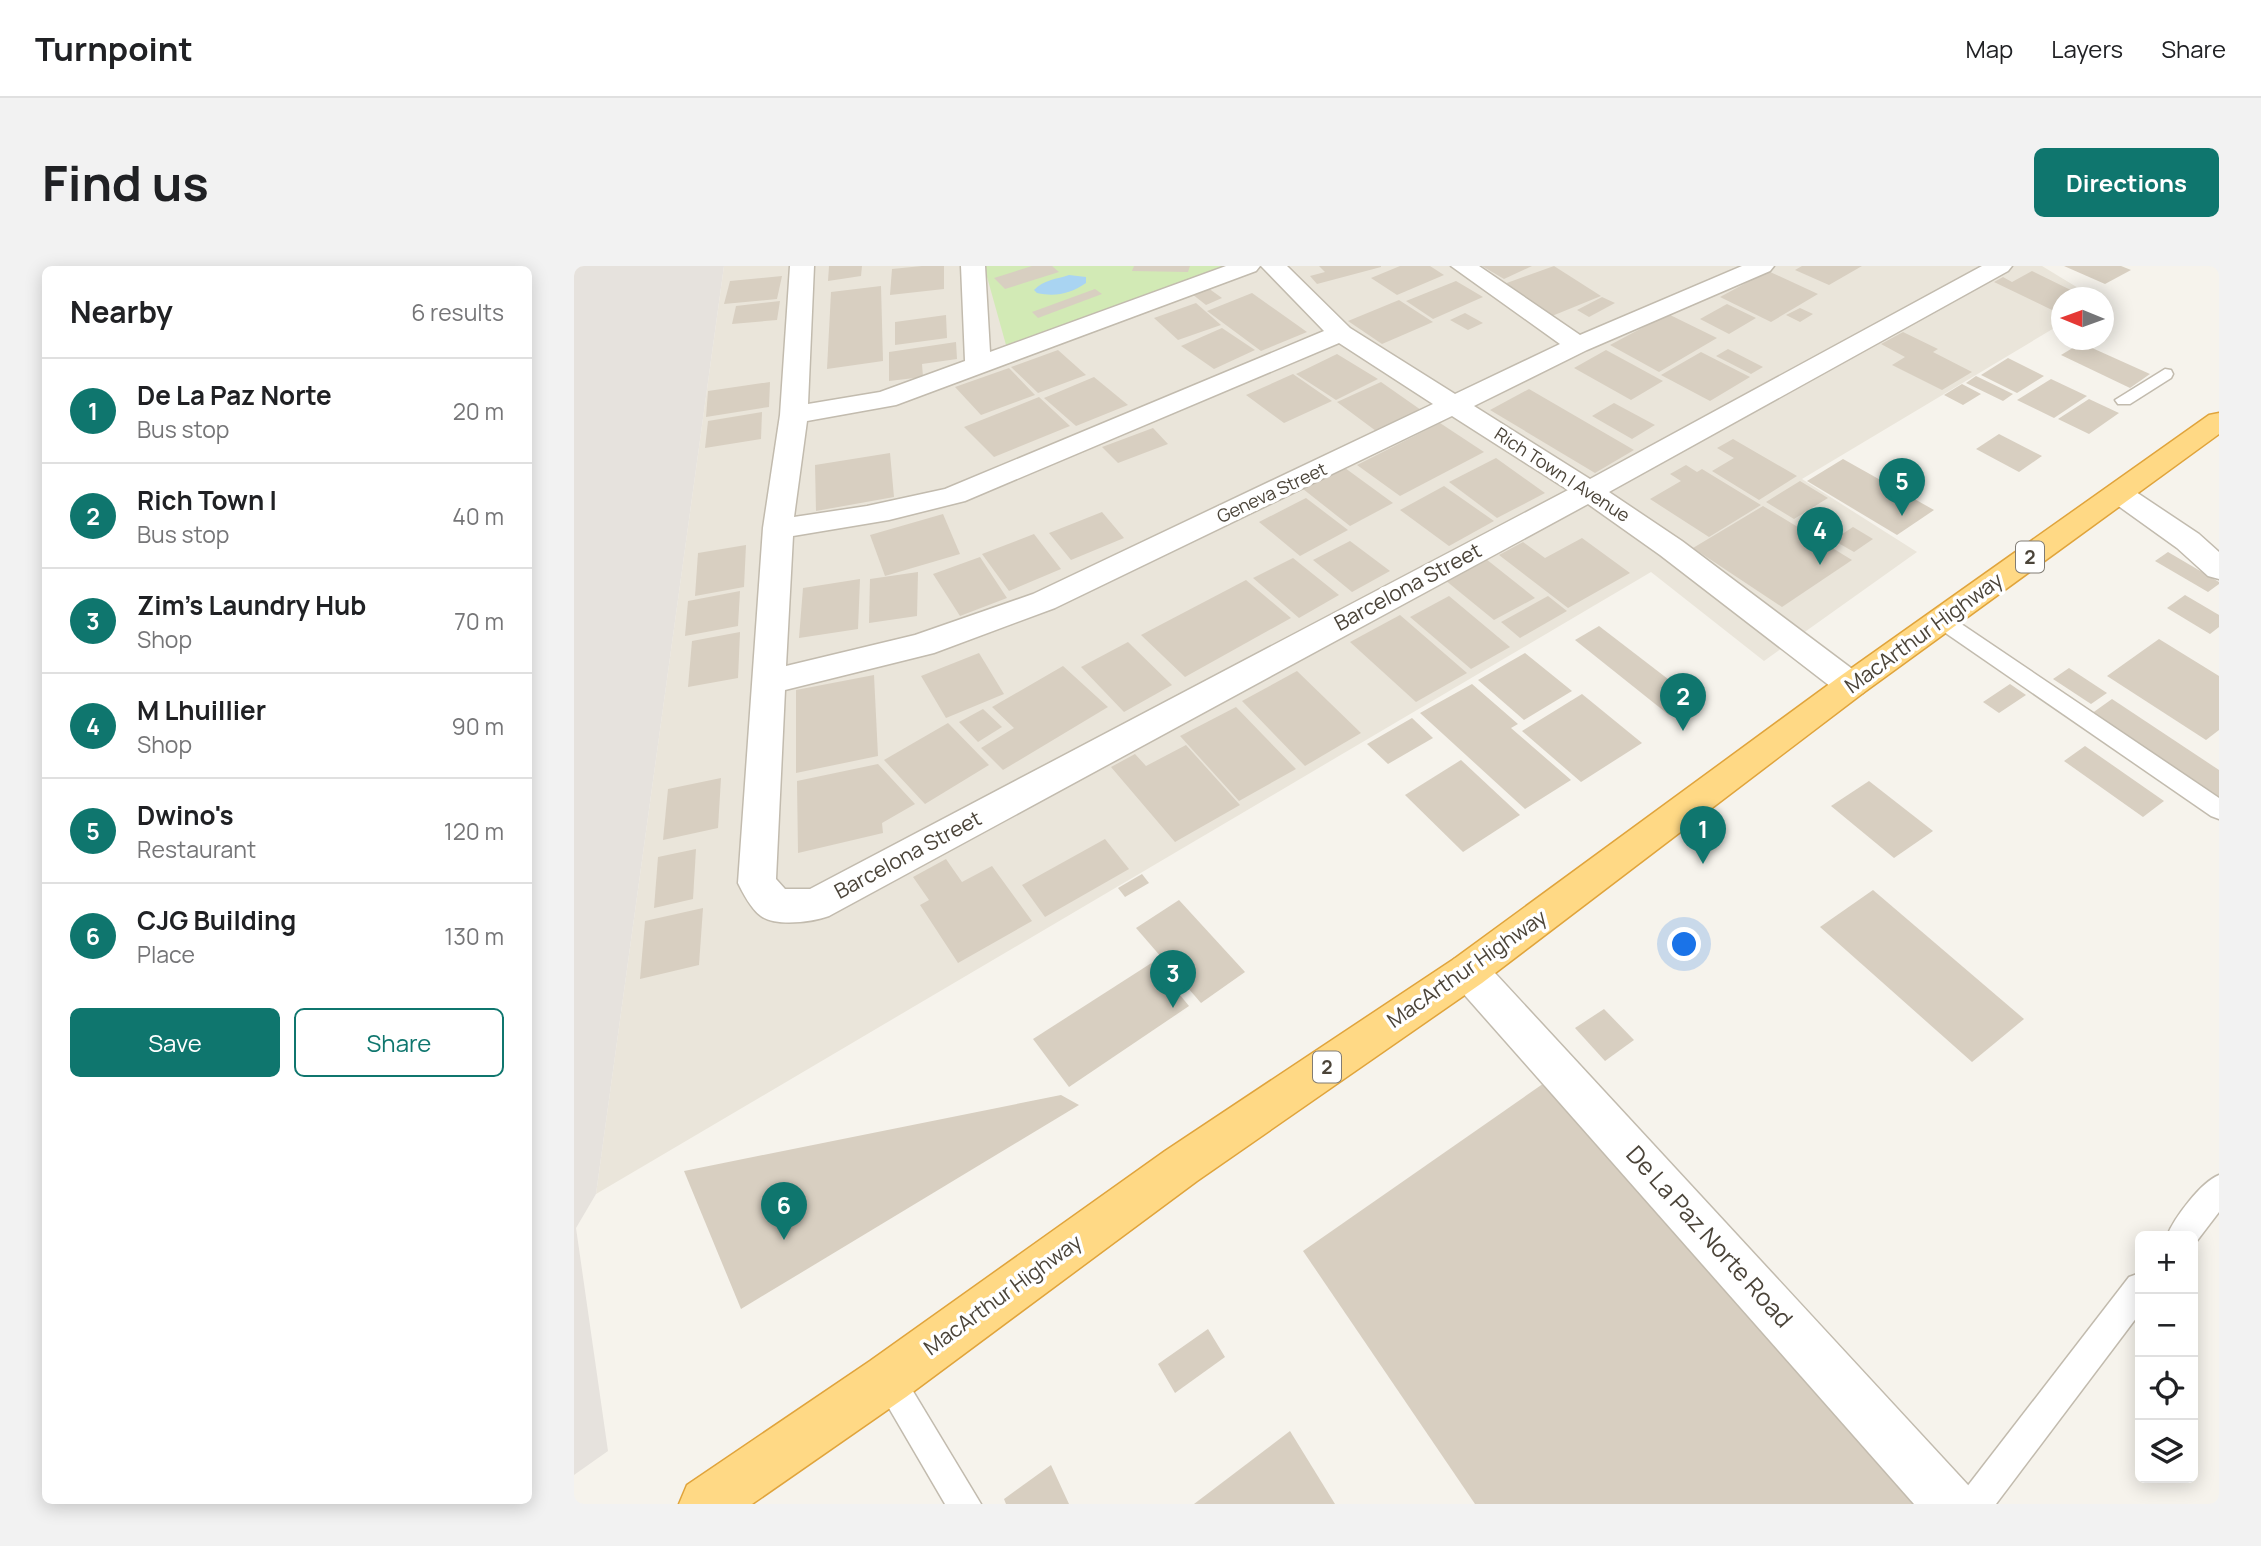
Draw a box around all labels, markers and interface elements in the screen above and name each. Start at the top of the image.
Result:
text: Turnpoint [35,26,193,71]
text: Map [1966,32,2013,65]
text: Layers [2051,32,2123,65]
text: Share [2161,32,2226,65]
button: Directions [2034,148,2219,217]
text: Find us [42,149,209,216]
north arrow [2051,287,2114,350]
text: Nearby [70,291,173,332]
text: 6 results [411,296,504,328]
text: De La Paz Norte [137,377,332,413]
text: 1 [88,395,98,427]
text: 20 m [453,395,504,427]
text: Bus stop [137,413,229,445]
street label: Rich Town I Avenue [1490,421,1635,527]
street label: Geneva Street [1213,456,1330,528]
pin: 5 [1879,458,1925,516]
text: Rich Town I [137,482,277,518]
text: 2 [86,500,100,532]
text: 40 m [452,500,504,532]
pin: 4 [1797,507,1843,565]
text: Bus stop [137,518,229,550]
street label: Barcelona Street [1329,536,1486,637]
road number: 2 [2016,542,2044,572]
street label: MacArthur Highway [1839,565,2008,699]
text: Zim's Laundry Hub [137,587,366,623]
text: 3 [86,605,100,637]
text: 70 m [454,605,504,637]
text: Shop [137,623,192,655]
pin: 2 [1660,673,1706,731]
text: M Lhuillier [137,692,266,728]
text: 4 [86,710,100,742]
text: 90 m [452,710,504,742]
text: Shop [137,728,192,760]
text: Dwino's [137,797,233,833]
street label: Barcelona Street [829,804,986,905]
pin: 1 [1680,806,1726,864]
text: 5 [86,815,100,847]
text: 120 m [444,815,504,847]
text: Restaurant [137,833,256,865]
text: CJG Building [137,902,296,938]
street label: MacArthur Highway [1381,903,1552,1034]
text: 6 [86,920,100,952]
text: 130 m [444,920,504,952]
your location [1667,927,1701,961]
text: Place [137,938,195,970]
pin: 3 [1150,950,1196,1008]
button: Save [70,1008,280,1077]
button: Share [294,1008,504,1077]
road number: 2 [1313,1052,1341,1082]
street label: De La Paz Norte Road [1619,1138,1801,1334]
pin: 6 [761,1182,807,1240]
street label: MacArthur Highway [918,1227,1087,1361]
map controls [2135,1231,2198,1483]
button: + [2135,1231,2198,1294]
button: − [2135,1294,2198,1357]
button: locate [2135,1357,2198,1420]
button: layers [2135,1420,2198,1483]

